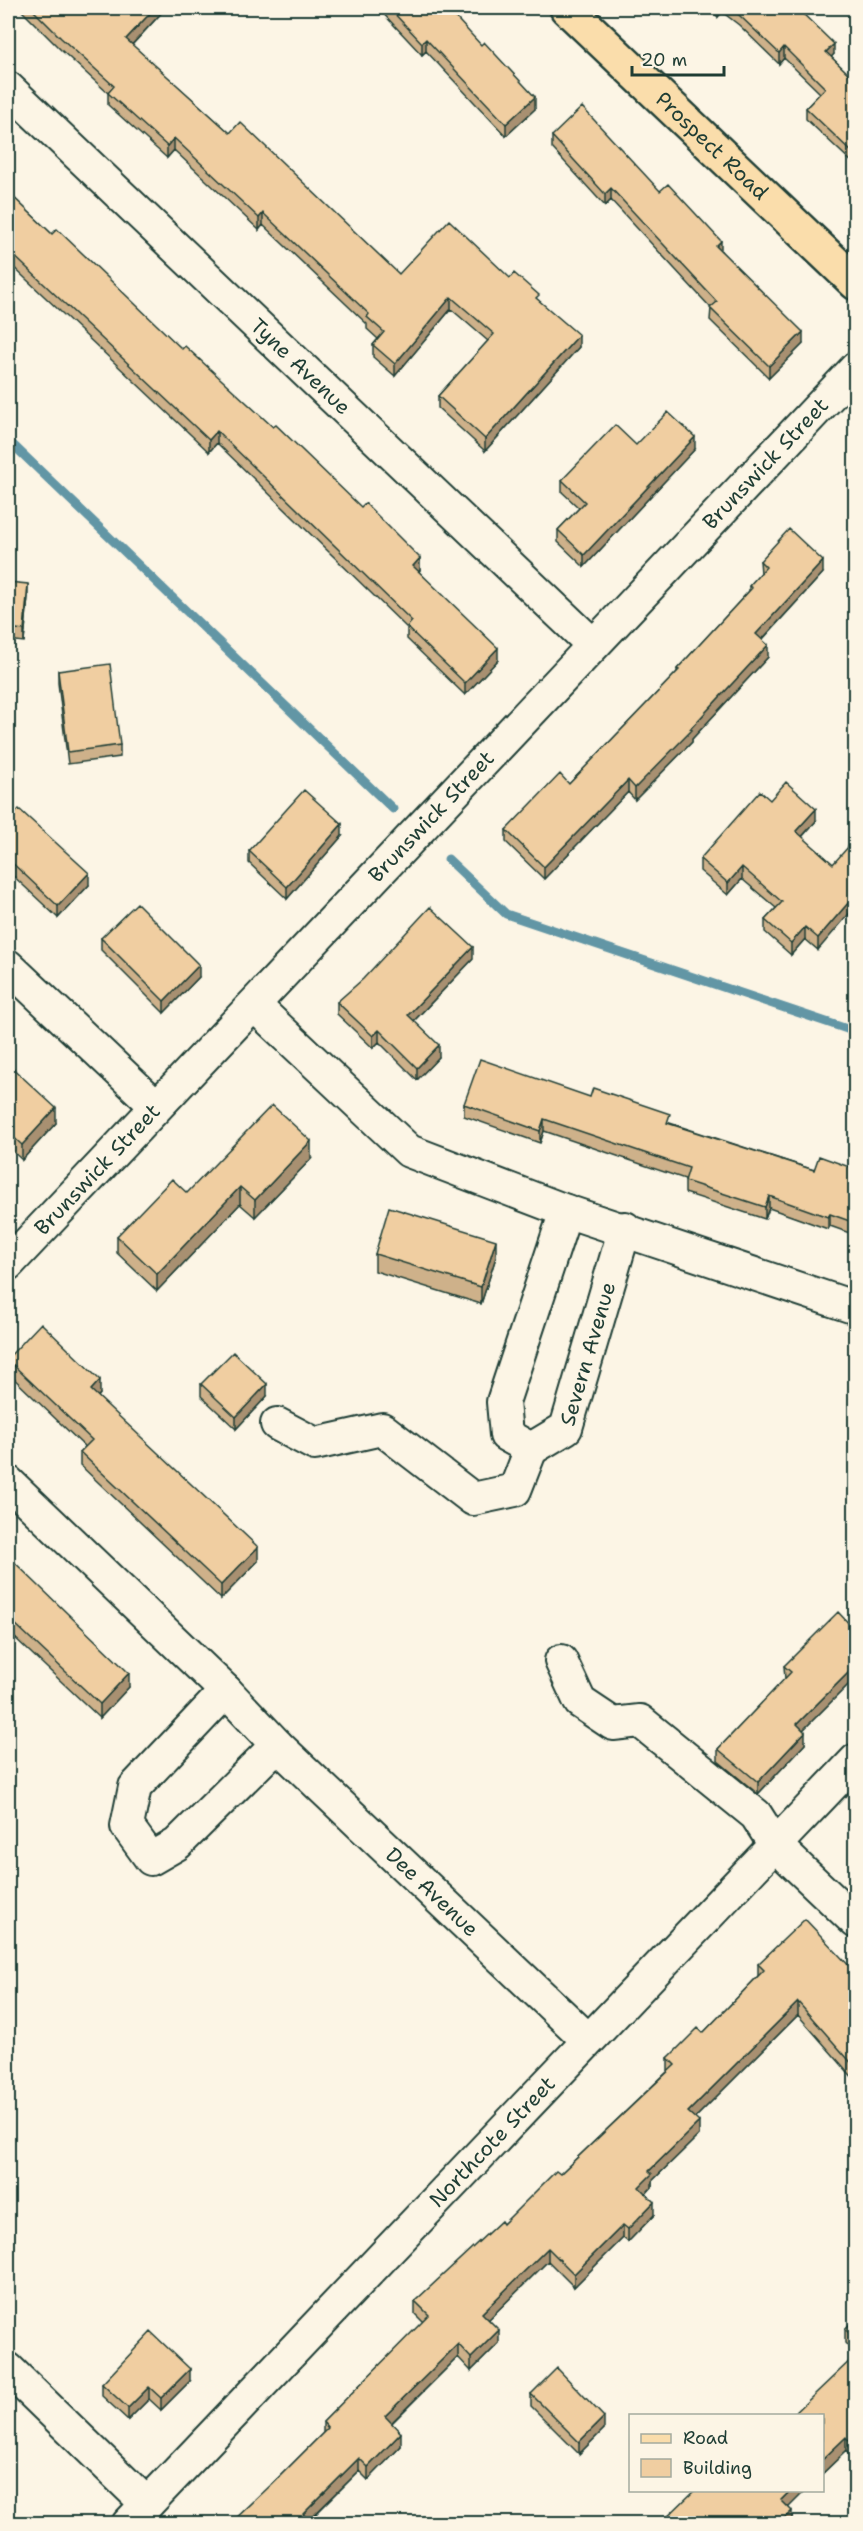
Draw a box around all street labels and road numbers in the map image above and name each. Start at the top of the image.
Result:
street label: Prospect Road [649,85,774,206]
street label: Tyne Avenue [244,312,357,421]
street label: Brunswick Street [696,392,835,535]
street label: Brunswick Street [362,745,500,888]
street label: Brunswick Street [28,1098,166,1241]
street label: Severn Avenue [553,1279,622,1429]
street label: Dee Avenue [379,1841,485,1943]
street label: Northcote Street [423,2070,561,2213]

